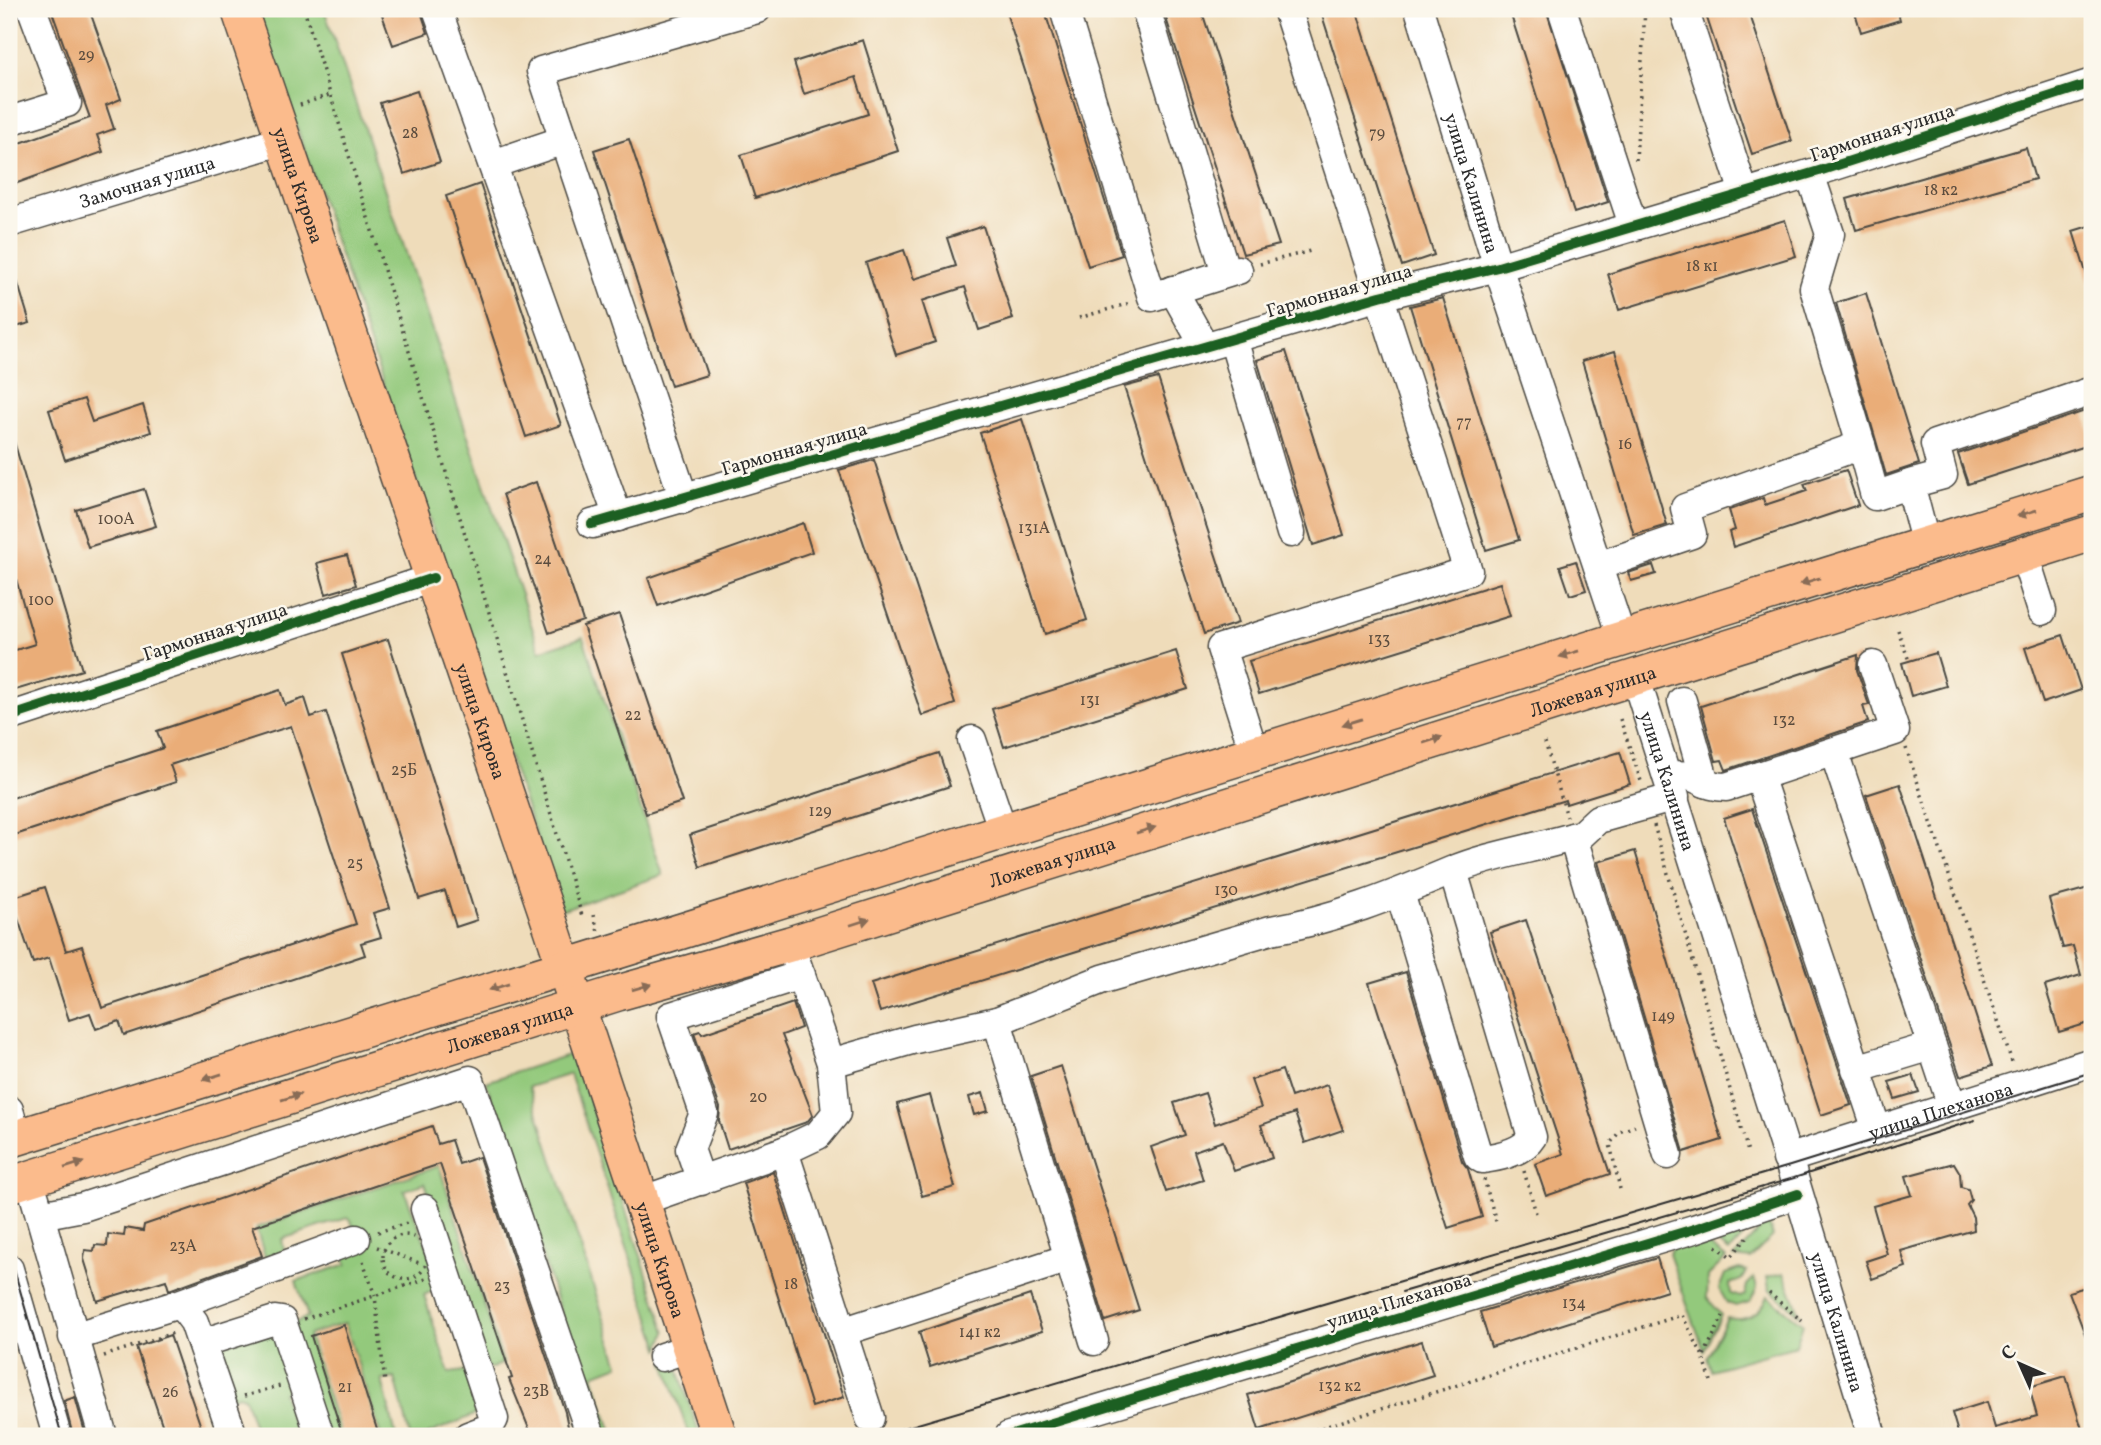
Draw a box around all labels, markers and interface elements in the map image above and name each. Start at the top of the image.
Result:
house number: 29 [78,45,94,67]
street label: Гармонная улица [1807,98,1958,170]
street label: улица Калинина [1437,110,1504,257]
house number: 28 [402,123,418,145]
house number: 79 [1369,123,1385,145]
street label: улица Кирова [265,124,329,247]
street label: Замочная улица [76,151,219,216]
house number: 18 к2 [1924,180,1958,202]
house number: 18 к1 [1686,256,1718,278]
street label: Гармонная улица [1264,259,1416,325]
house number: 77 [1456,412,1472,434]
street label: Гармонная улица [719,417,871,483]
house number: 16 [1618,434,1632,456]
house number: 100А [97,509,135,531]
one-way arrow [2016,509,2037,519]
house number: 131А [1018,518,1050,540]
house number: 24 [534,549,552,571]
one-way arrow [1799,577,1820,587]
house number: 100 [28,590,54,612]
street label: Гармонная улица [140,597,291,669]
house number: 133 [1368,629,1390,651]
one-way arrow [1558,650,1579,660]
street label: улица Кирова [447,660,511,783]
street label: Ложевая улица [1527,660,1660,725]
house number: 131 [1080,690,1100,712]
house number: 22 [624,705,642,727]
street label: улица Калинина [1632,708,1701,855]
house number: 132 [1772,710,1796,732]
one-way arrow [1341,717,1362,728]
one-way arrow [1423,734,1444,745]
house number: 25Б [391,760,417,782]
house number: 129 [809,801,831,823]
one-way arrow [1136,825,1157,835]
street label: Ложевая улица [986,831,1119,895]
house number: 25 [347,853,363,875]
house number: 130 [1214,880,1238,902]
one-way arrow [849,916,870,927]
one-way arrow [631,981,652,991]
one-way arrow [488,982,509,992]
street label: Ложевая улица [444,997,577,1061]
house number: 149 [1651,1006,1675,1028]
one-way arrow [201,1072,222,1082]
street label: улица Плеханова [1865,1077,2017,1147]
house number: 20 [749,1087,767,1109]
one-way arrow [281,1091,302,1102]
one-way arrow [64,1159,85,1169]
street label: улица Кирова [628,1199,690,1322]
house number: 23А [169,1236,197,1258]
street label: улица Калинина [1802,1249,1869,1396]
street label: улица Плеханова [1324,1268,1475,1336]
house number: 18 [784,1274,798,1296]
house number: 23 [494,1276,510,1298]
house number: 134 [1562,1293,1586,1315]
house number: 141 к2 [959,1322,1001,1344]
north arrow [1986,1330,2056,1400]
text: С [1996,1340,2023,1367]
house number: 132 к2 [1318,1376,1362,1398]
house number: 21 [338,1377,352,1399]
house number: 23В [523,1381,549,1403]
house number: 26 [162,1382,178,1404]

